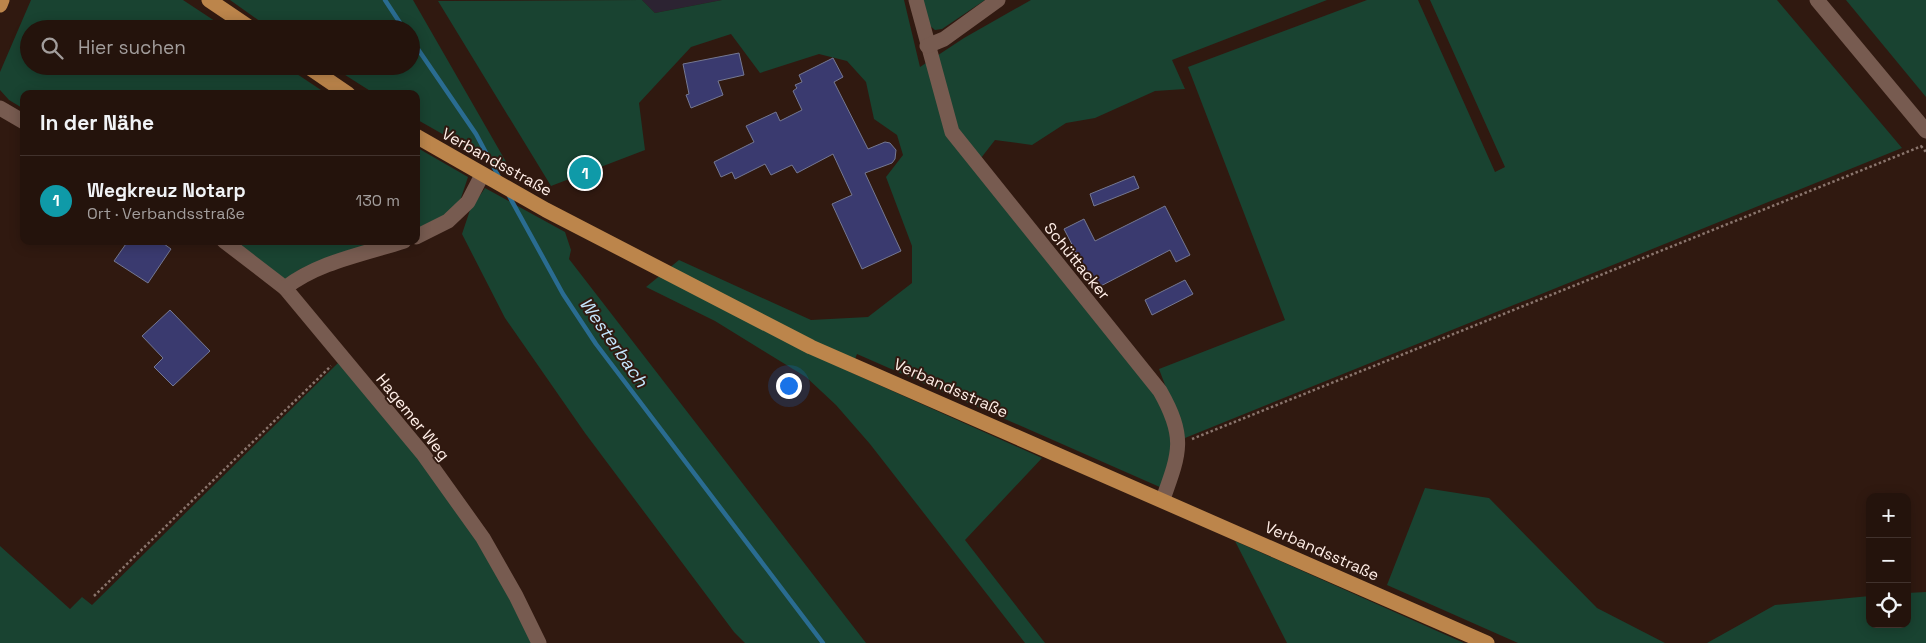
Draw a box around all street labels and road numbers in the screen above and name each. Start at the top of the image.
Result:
street label: Verbandsstraße [438,123,556,201]
street label: Schüttacker [1039,218,1115,304]
street label: Verbandsstraße [891,353,1011,423]
street label: Hagemer Weg [371,369,455,465]
street label: Verbandsstraße [1262,516,1382,586]

